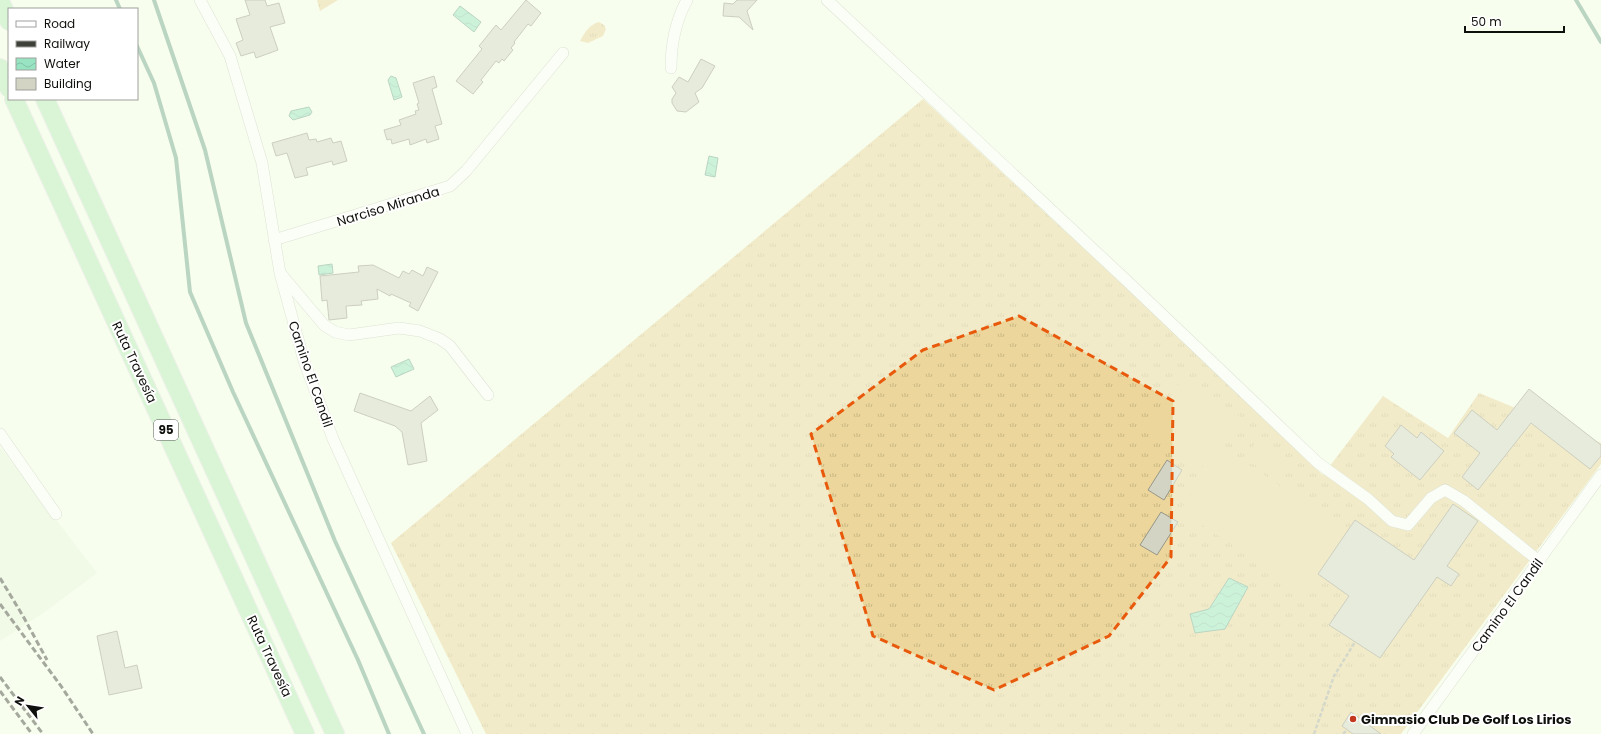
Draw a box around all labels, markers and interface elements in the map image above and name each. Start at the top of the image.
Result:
legend [8,8,138,100]
scale bar [1465,8,1564,34]
text: 50 m [1471,13,1502,30]
text: Road [44,15,75,32]
text: Railway [44,35,90,52]
text: Water [44,55,81,72]
text: Building [44,75,92,92]
street label: Narciso Miranda [335,182,442,231]
street label: Ruta Travesía [107,318,162,406]
street label: Camino El Candil [283,318,338,430]
road number: 95 [154,420,178,440]
street label: Camino El Candil [1467,555,1548,656]
street label: Ruta Travesía [242,612,297,700]
north arrow [8,686,48,726]
text: N [10,693,28,709]
place label: Gimnasio Club De Golf Los Lirios [1361,710,1571,729]
marker: Gimnasio Club De Golf Los Lirios [1348,714,1358,724]

